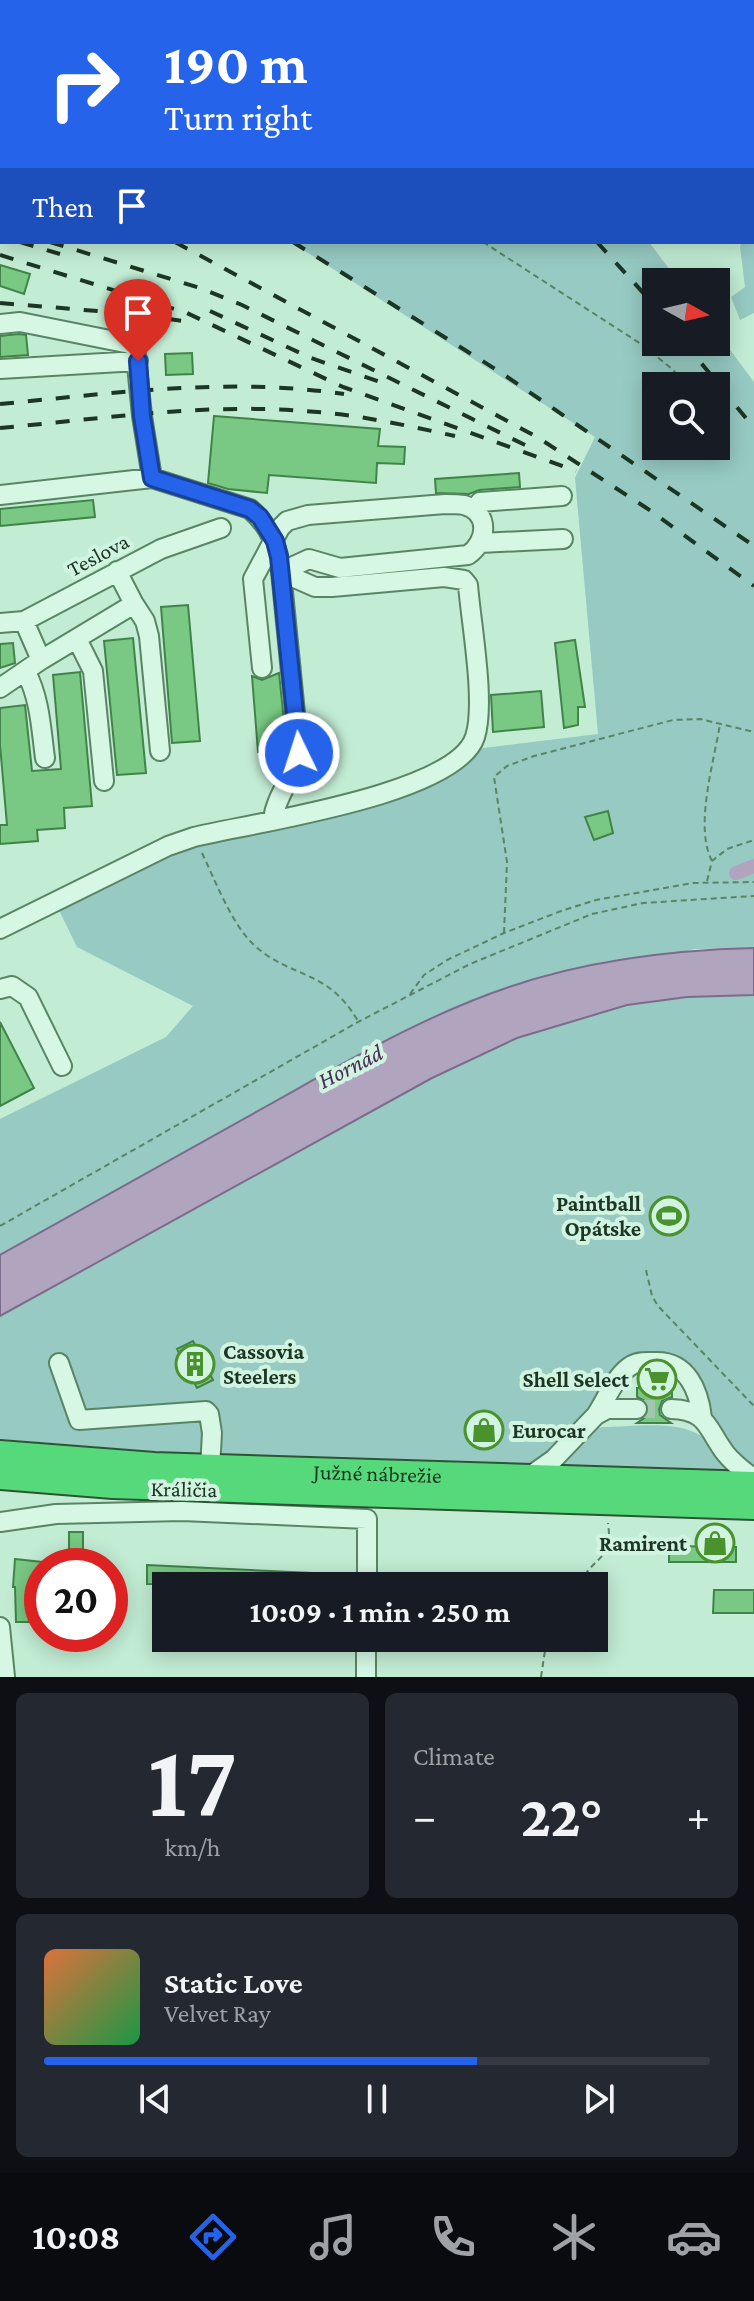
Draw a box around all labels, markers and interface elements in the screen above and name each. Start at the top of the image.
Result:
icon: right [32,32,136,136]
text: 190 m [164,33,308,95]
text: Turn right [164,98,312,138]
icon: arrive [110,184,154,228]
text: Then [32,190,94,223]
north arrow [642,268,730,356]
map controls [642,268,730,460]
pin [104,279,172,361]
icon: arrive [116,291,160,335]
button: search [642,372,730,460]
street label: Teslova [63,528,133,582]
position arrow [257,711,341,795]
water label: Hornád [313,1038,388,1094]
place label: Paintball Opátske [556,1191,642,1241]
sports icon: Paintball Opátske [648,1195,690,1237]
place label: Cassovia Steelers [223,1339,304,1389]
building icon: Cassovia Steelers [174,1343,216,1385]
supermarket icon: Shell Select [636,1358,678,1400]
place label: Shell Select [522,1367,630,1392]
shop icon: Eurocar [463,1409,505,1451]
place label: Eurocar [512,1418,586,1443]
street label: Južné nábrežie [311,1458,442,1488]
street label: Králičia [150,1476,218,1502]
shop icon: Ramirent [694,1522,736,1564]
place label: Ramirent [599,1531,688,1556]
speed limit sign: 20 [24,1548,128,1652]
text: 10:09 · 1 min · 250 m [250,1595,510,1628]
text: 17 [148,1723,237,1838]
text: Climate [413,1742,495,1771]
text: 22° [520,1782,603,1849]
text: − [413,1792,436,1840]
text: + [687,1792,710,1840]
text: km/h [164,1833,221,1862]
text: Static Love [164,1966,303,1999]
text: Velvet Ray [164,1999,271,2028]
icon: previous [133,2077,177,2121]
icon: pause [355,2077,399,2121]
icon: next [577,2077,621,2121]
icon: directions [185,2209,241,2265]
icon: music [305,2209,361,2265]
icon: phone [425,2209,481,2265]
icon: climate [546,2209,602,2265]
icon: car [666,2209,722,2265]
text: 10:08 [32,2217,120,2257]

